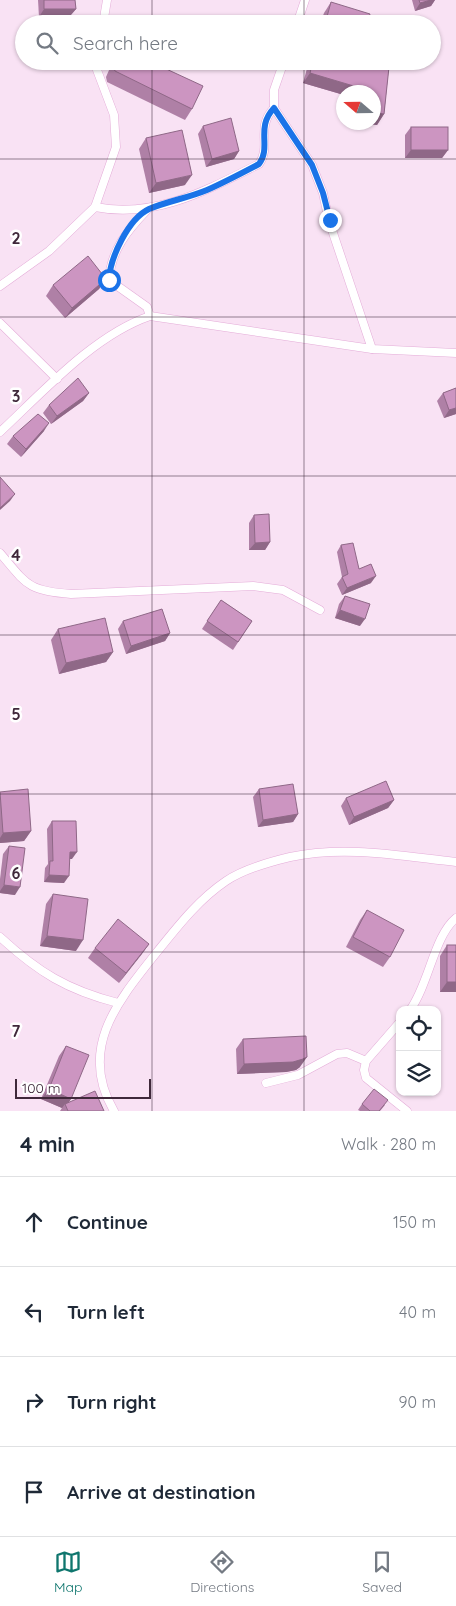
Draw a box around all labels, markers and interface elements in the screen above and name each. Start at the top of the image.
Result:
search box [15,15,441,70]
icon: search [33,29,61,57]
text: Search here [73,31,178,55]
north arrow [336,85,381,130]
route end [319,209,342,232]
text: 2 [11,228,21,248]
route start [98,269,121,292]
text: 3 [12,386,20,406]
text: 4 [11,545,21,565]
text: 5 [11,704,21,724]
text: 6 [12,863,21,883]
map controls [396,1006,441,1096]
button: locate [396,1006,441,1051]
text: 7 [12,1021,21,1041]
button: layers [396,1051,441,1096]
scale bar [15,1076,151,1099]
text: 100 m [22,1079,60,1097]
text: 4 min [20,1131,75,1157]
text: Walk · 280 m [341,1134,436,1154]
icon: ahead [20,1208,48,1236]
text: Continue [67,1210,148,1234]
text: 150 m [393,1212,436,1232]
icon: left [20,1298,48,1326]
text: Turn left [67,1300,145,1324]
text: 40 m [399,1302,436,1322]
icon: right [20,1388,48,1416]
text: Turn right [67,1390,156,1414]
text: 90 m [399,1392,436,1412]
icon: arrive [20,1478,48,1506]
text: Arrive at destination [67,1480,256,1504]
tab: Map [54,1548,82,1596]
tab: Directions [190,1548,254,1596]
tab: Saved [362,1548,402,1596]

